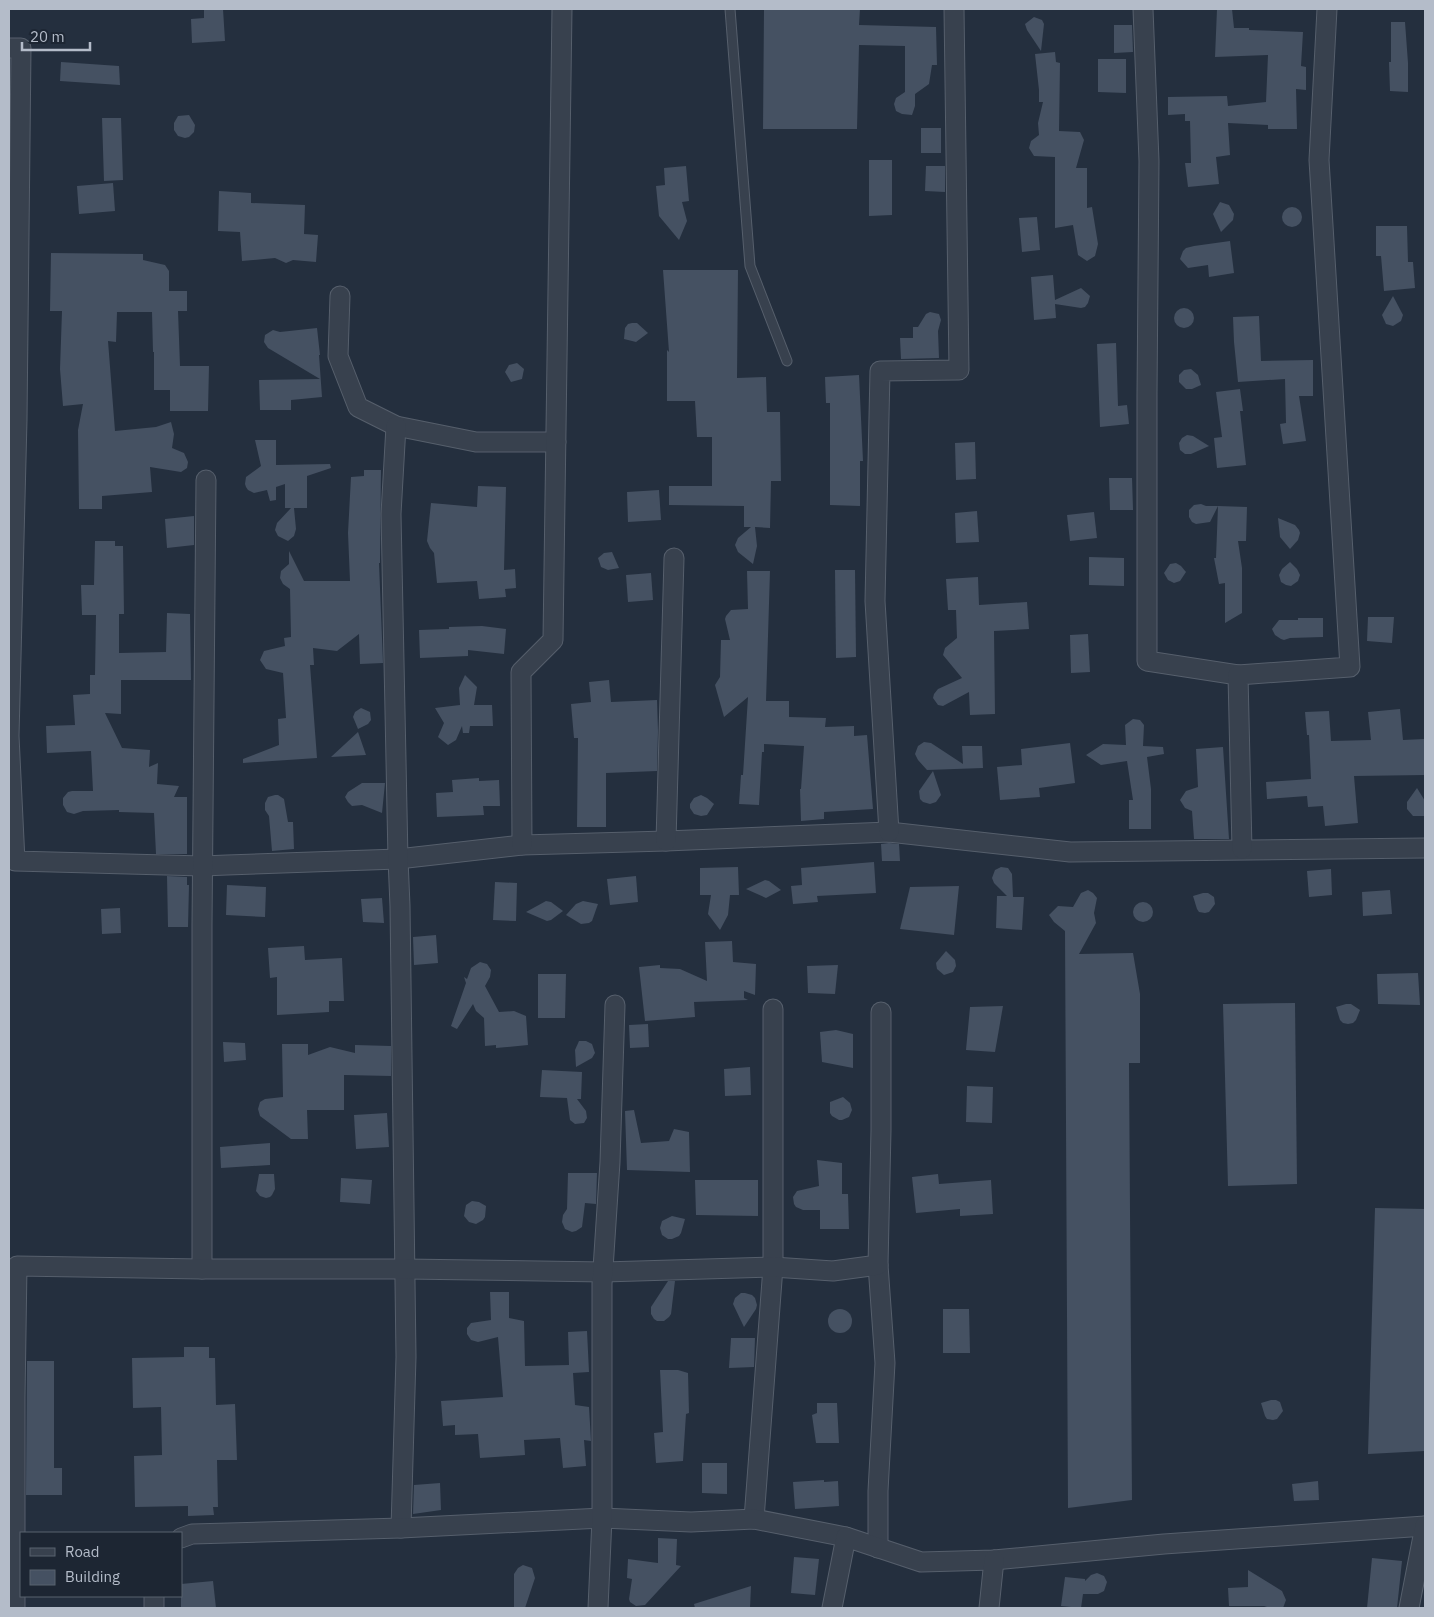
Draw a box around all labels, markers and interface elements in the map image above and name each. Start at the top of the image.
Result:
scale bar [22,20,90,52]
text: 20 m [30,27,65,46]
legend [20,1532,182,1597]
text: Road [65,1542,100,1561]
text: Building [65,1567,120,1586]

